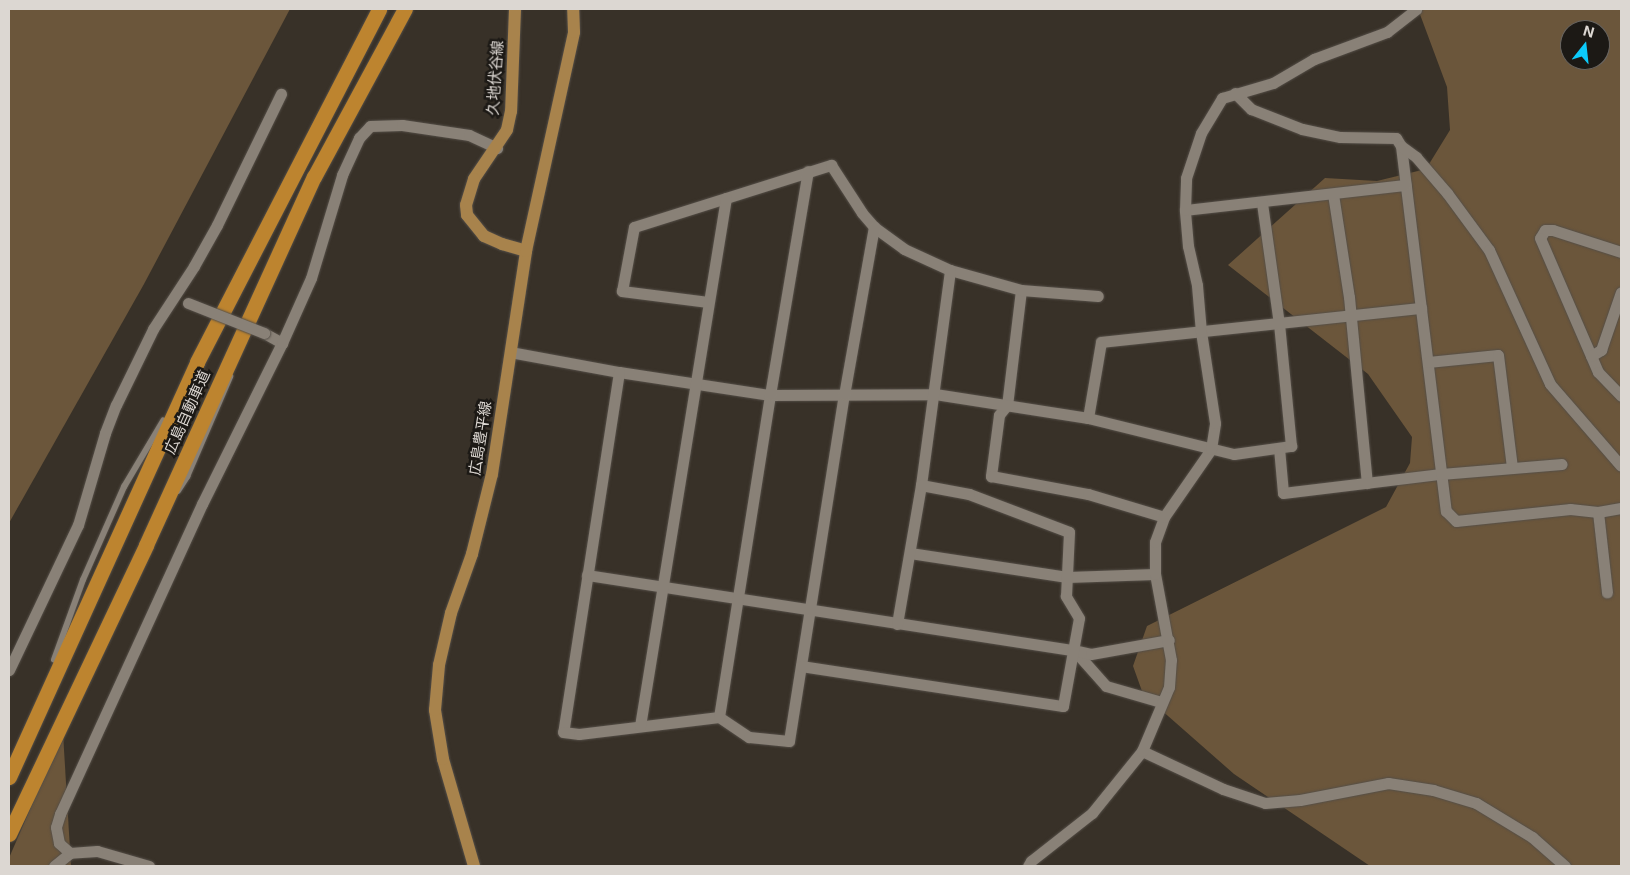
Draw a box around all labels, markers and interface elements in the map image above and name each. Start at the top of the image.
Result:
north arrow [1560,20,1610,70]
text: N [1582,21,1596,41]
street label: 久地伏谷線 [483,40,507,116]
street label: 広島自動車道 [160,367,214,457]
street label: 広島豊平線 [465,400,495,476]

